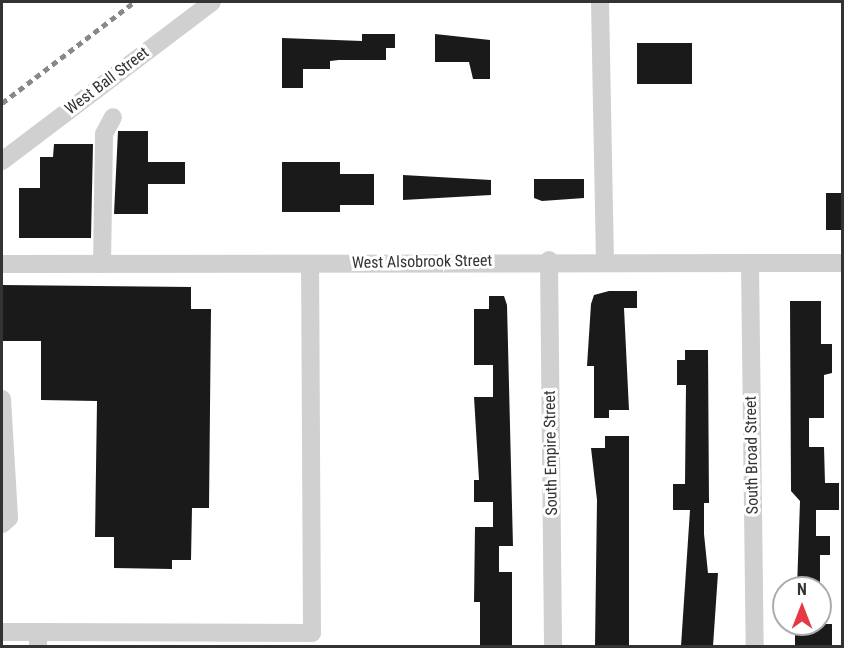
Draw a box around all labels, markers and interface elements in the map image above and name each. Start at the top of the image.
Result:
street label: West Ball Street [61,43,153,119]
street label: West Alsobrook Street [352,251,492,273]
street label: South Empire Street [540,390,562,516]
street label: South Broad Street [741,396,763,514]
north arrow [772,576,832,636]
text: N [797,580,807,599]

